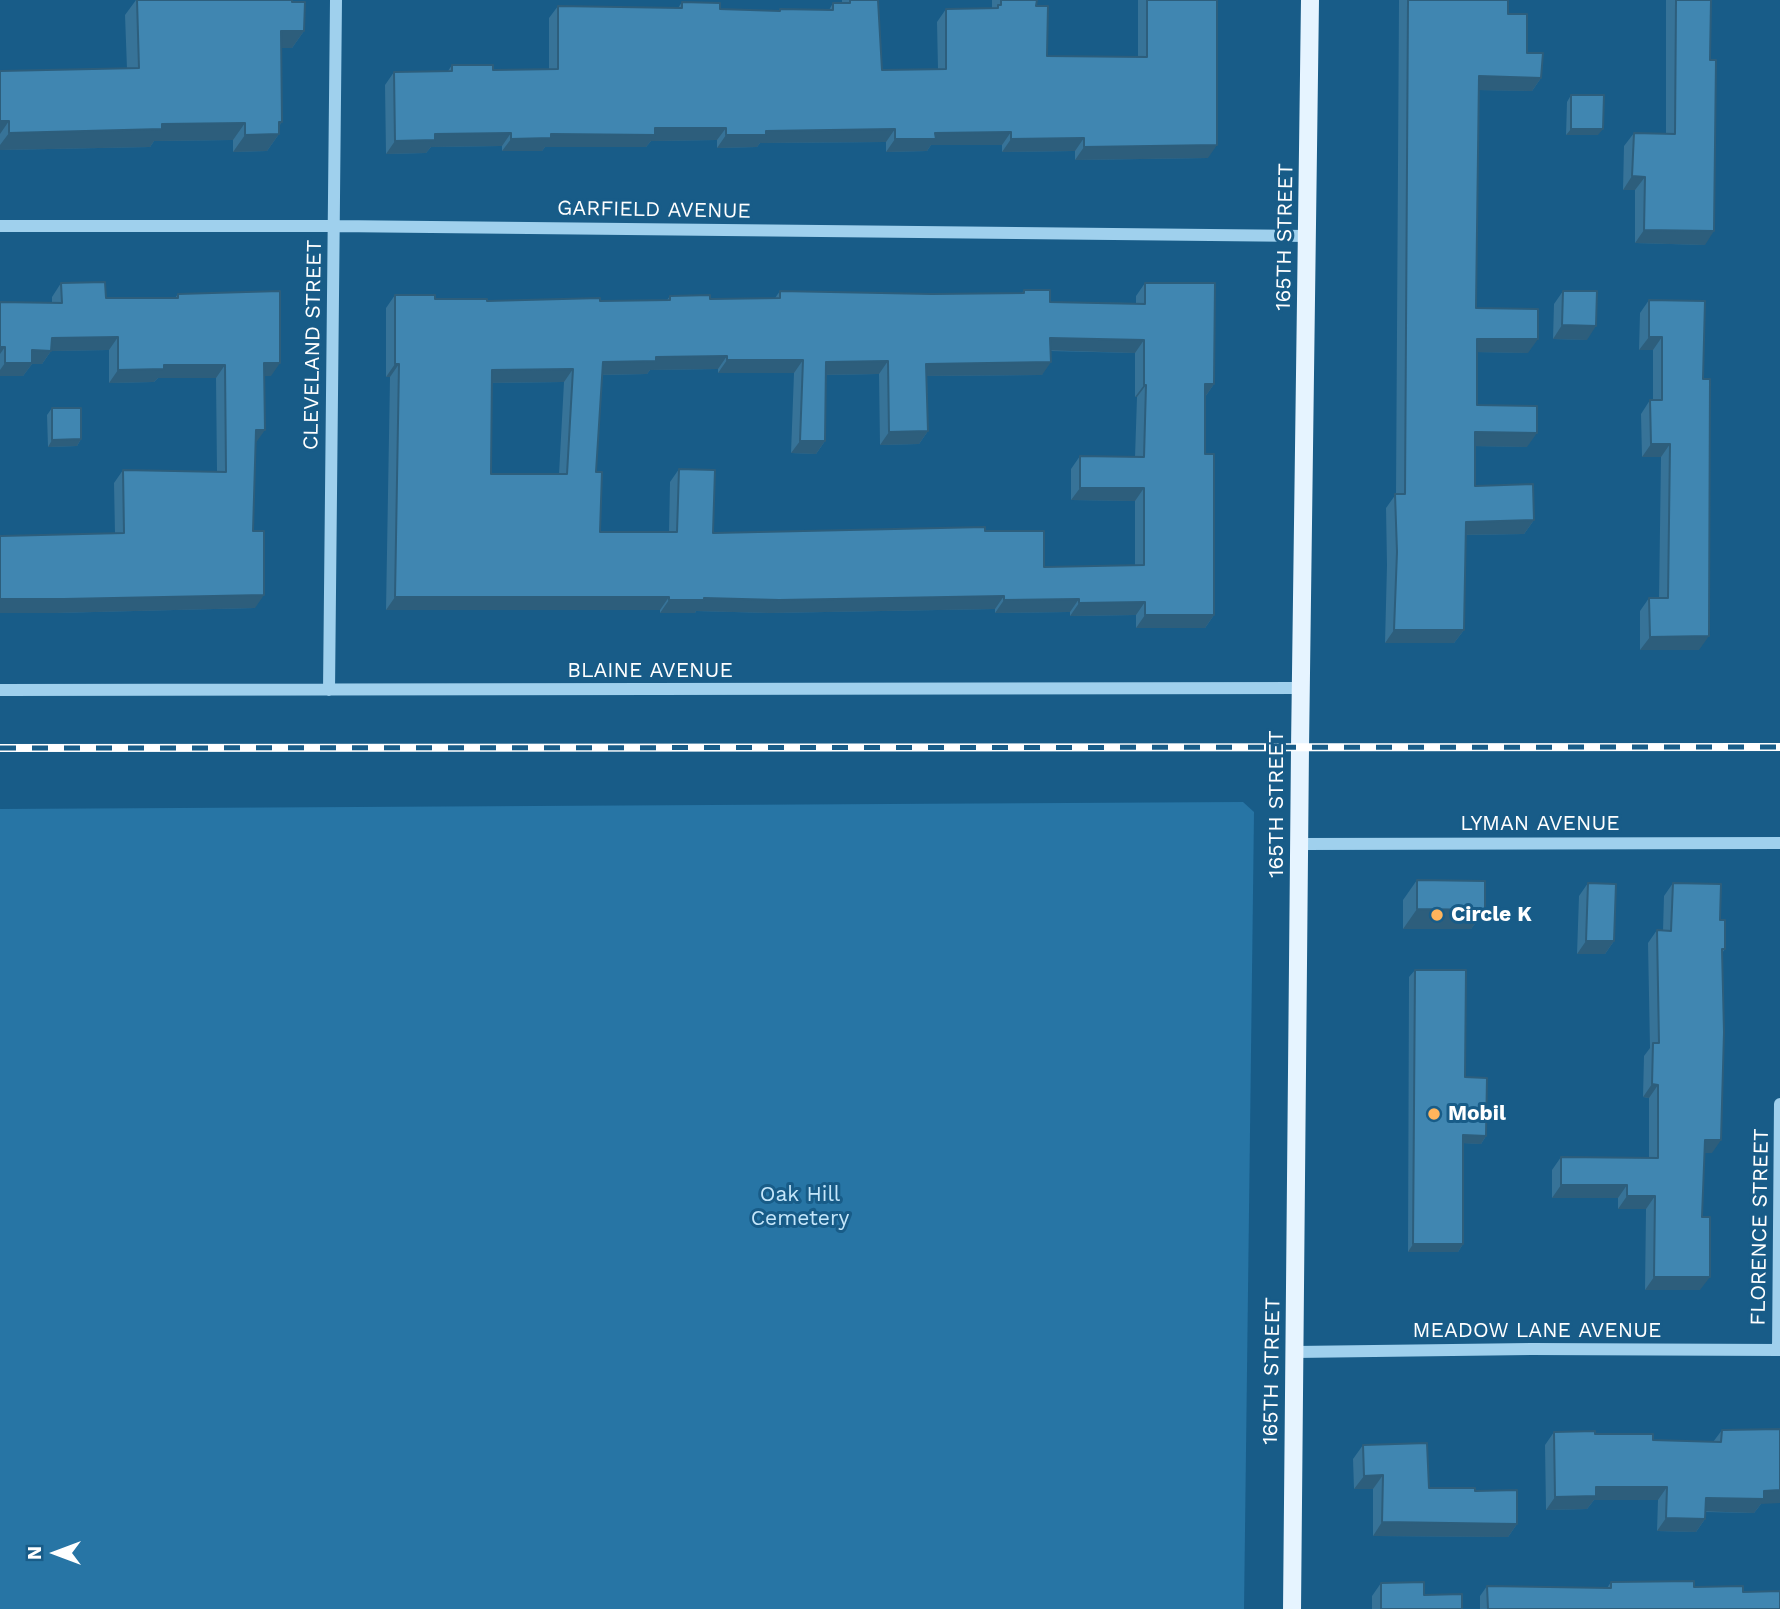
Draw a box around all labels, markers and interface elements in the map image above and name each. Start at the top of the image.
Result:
street label: 165TH STREET [1271,163,1299,311]
street label: GARFIELD AVENUE [557,196,751,224]
street label: CLEVELAND STREET [299,240,327,450]
street label: BLAINE AVENUE [567,658,733,684]
street label: 165TH STREET [1264,730,1290,878]
street label: LYMAN AVENUE [1460,811,1620,837]
place label: Circle K [1451,902,1532,928]
marker: Circle K [1429,907,1445,923]
place label: Mobil [1448,1101,1506,1127]
marker: Mobil [1426,1106,1442,1122]
street label: FLORENCE STREET [1746,1128,1774,1326]
park label: Oak Hill Cemetery [751,1182,849,1232]
street label: 165TH STREET [1258,1297,1286,1445]
street label: MEADOW LANE AVENUE [1413,1318,1661,1344]
north arrow [21,1518,91,1588]
text: N [23,1546,46,1560]

